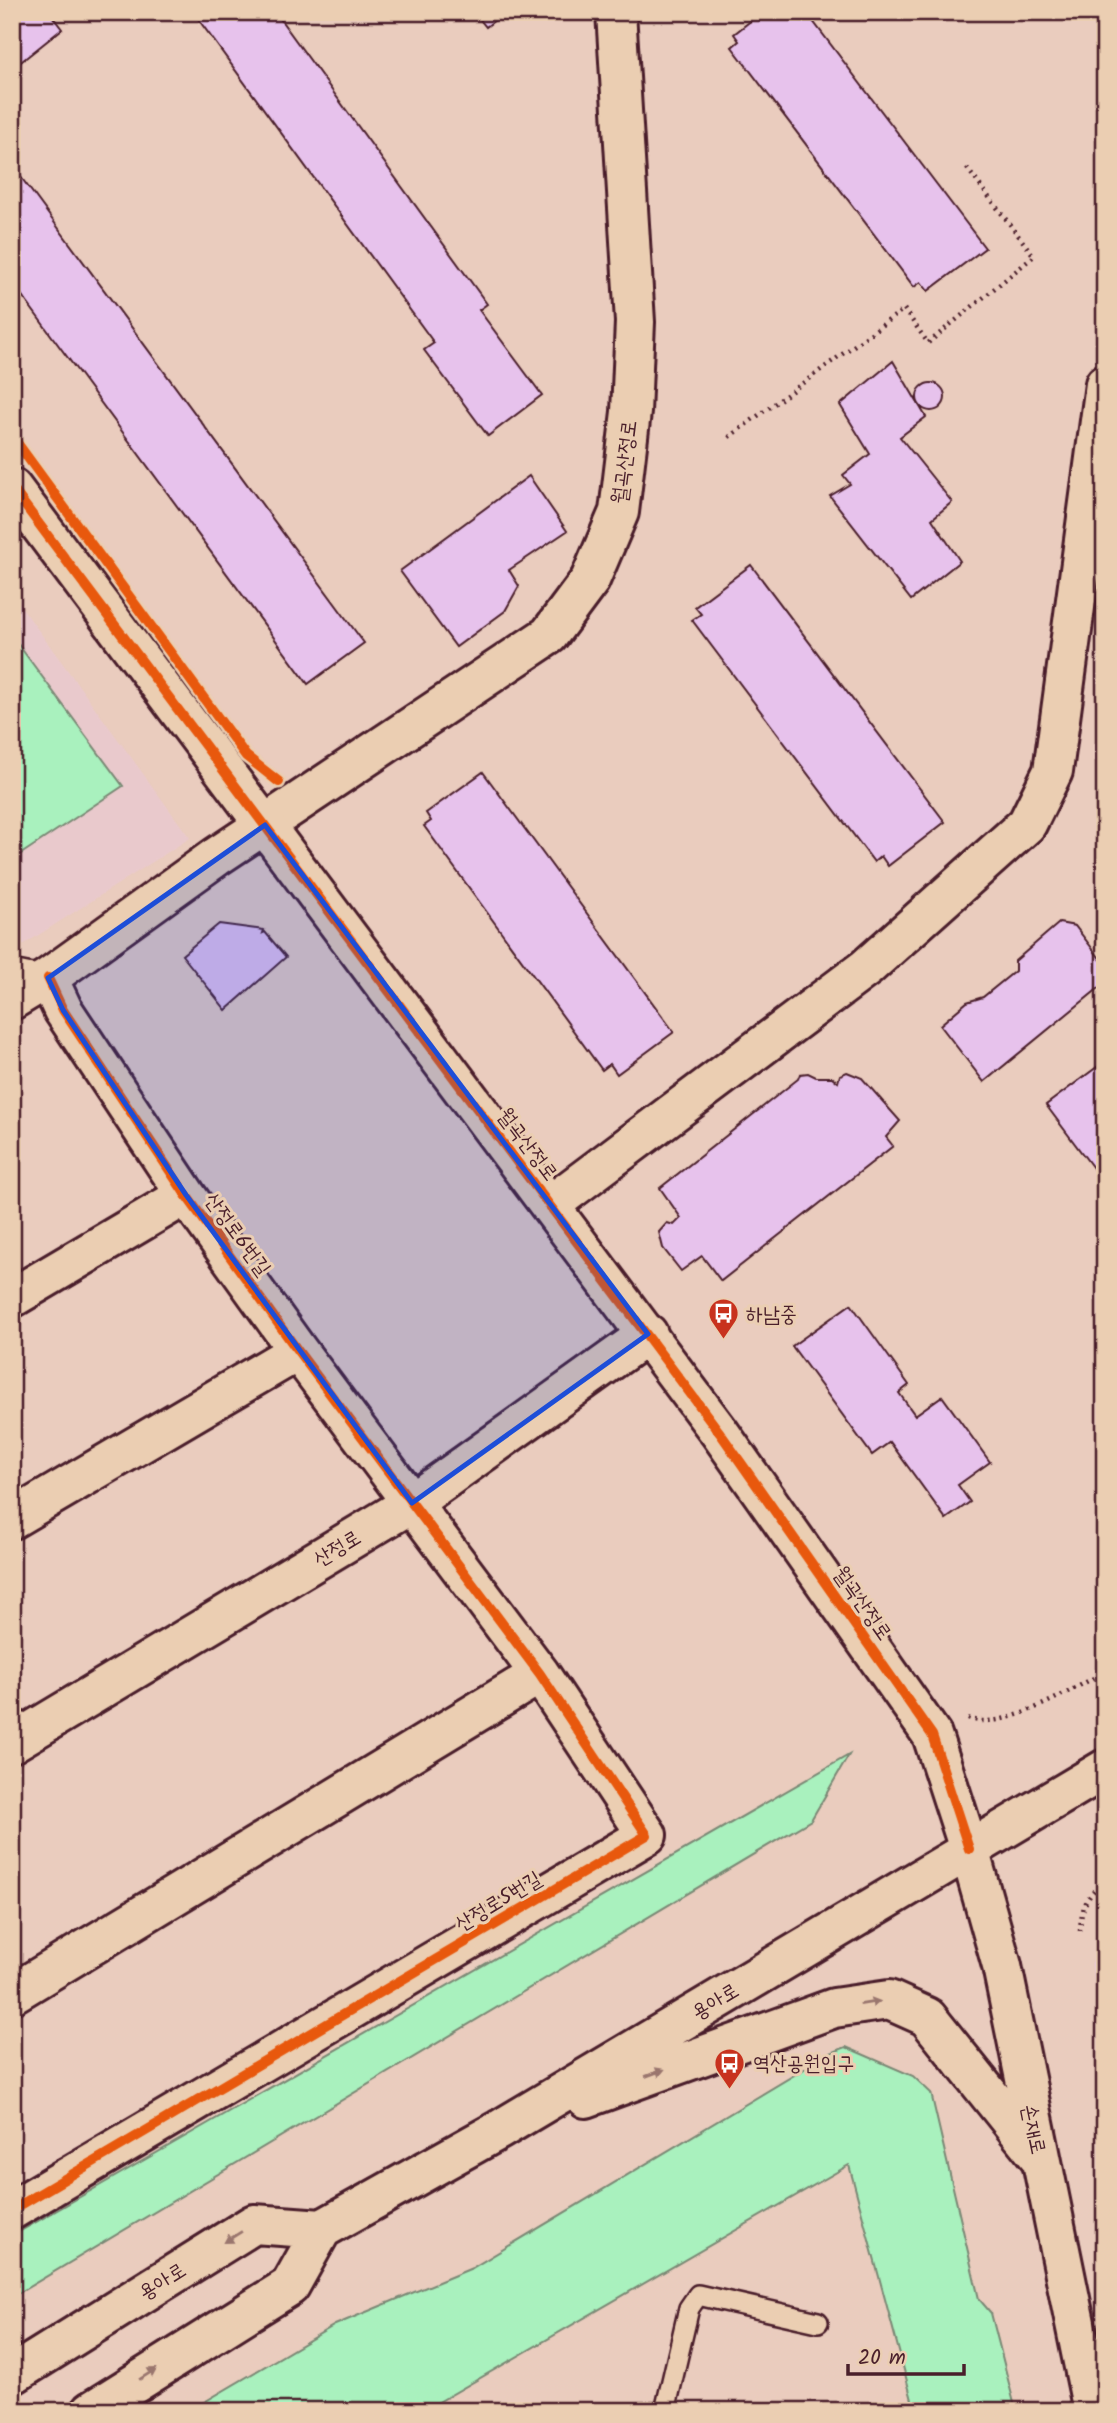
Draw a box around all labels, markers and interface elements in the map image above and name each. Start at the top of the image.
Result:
street label: 월곡산정로 [604,418,647,506]
street label: 월곡산정로 [488,1101,565,1189]
street label: 산정로6번길 [195,1186,278,1284]
bus stop icon: 하남중 [706,1297,740,1341]
place label: 하남중 [746,1299,797,1332]
street label: 산정로 [308,1522,368,1576]
street label: 월곡산정로 [824,1560,900,1648]
street label: 산정로5번길 [449,1863,548,1941]
street label: 용아로 [686,1975,746,2029]
one-way arrow [860,1997,882,2008]
bus stop icon: 역산공원입구 [713,2046,747,2090]
place label: 역산공원입구 [753,2048,854,2081]
one-way arrow [644,2068,665,2079]
street label: 손재로 [1011,2101,1054,2158]
one-way arrow [224,2230,243,2243]
street label: 용아로 [133,2255,193,2310]
scale bar [848,2332,963,2376]
text: 20 m [858,2342,906,2375]
one-way arrow [139,2368,158,2381]

